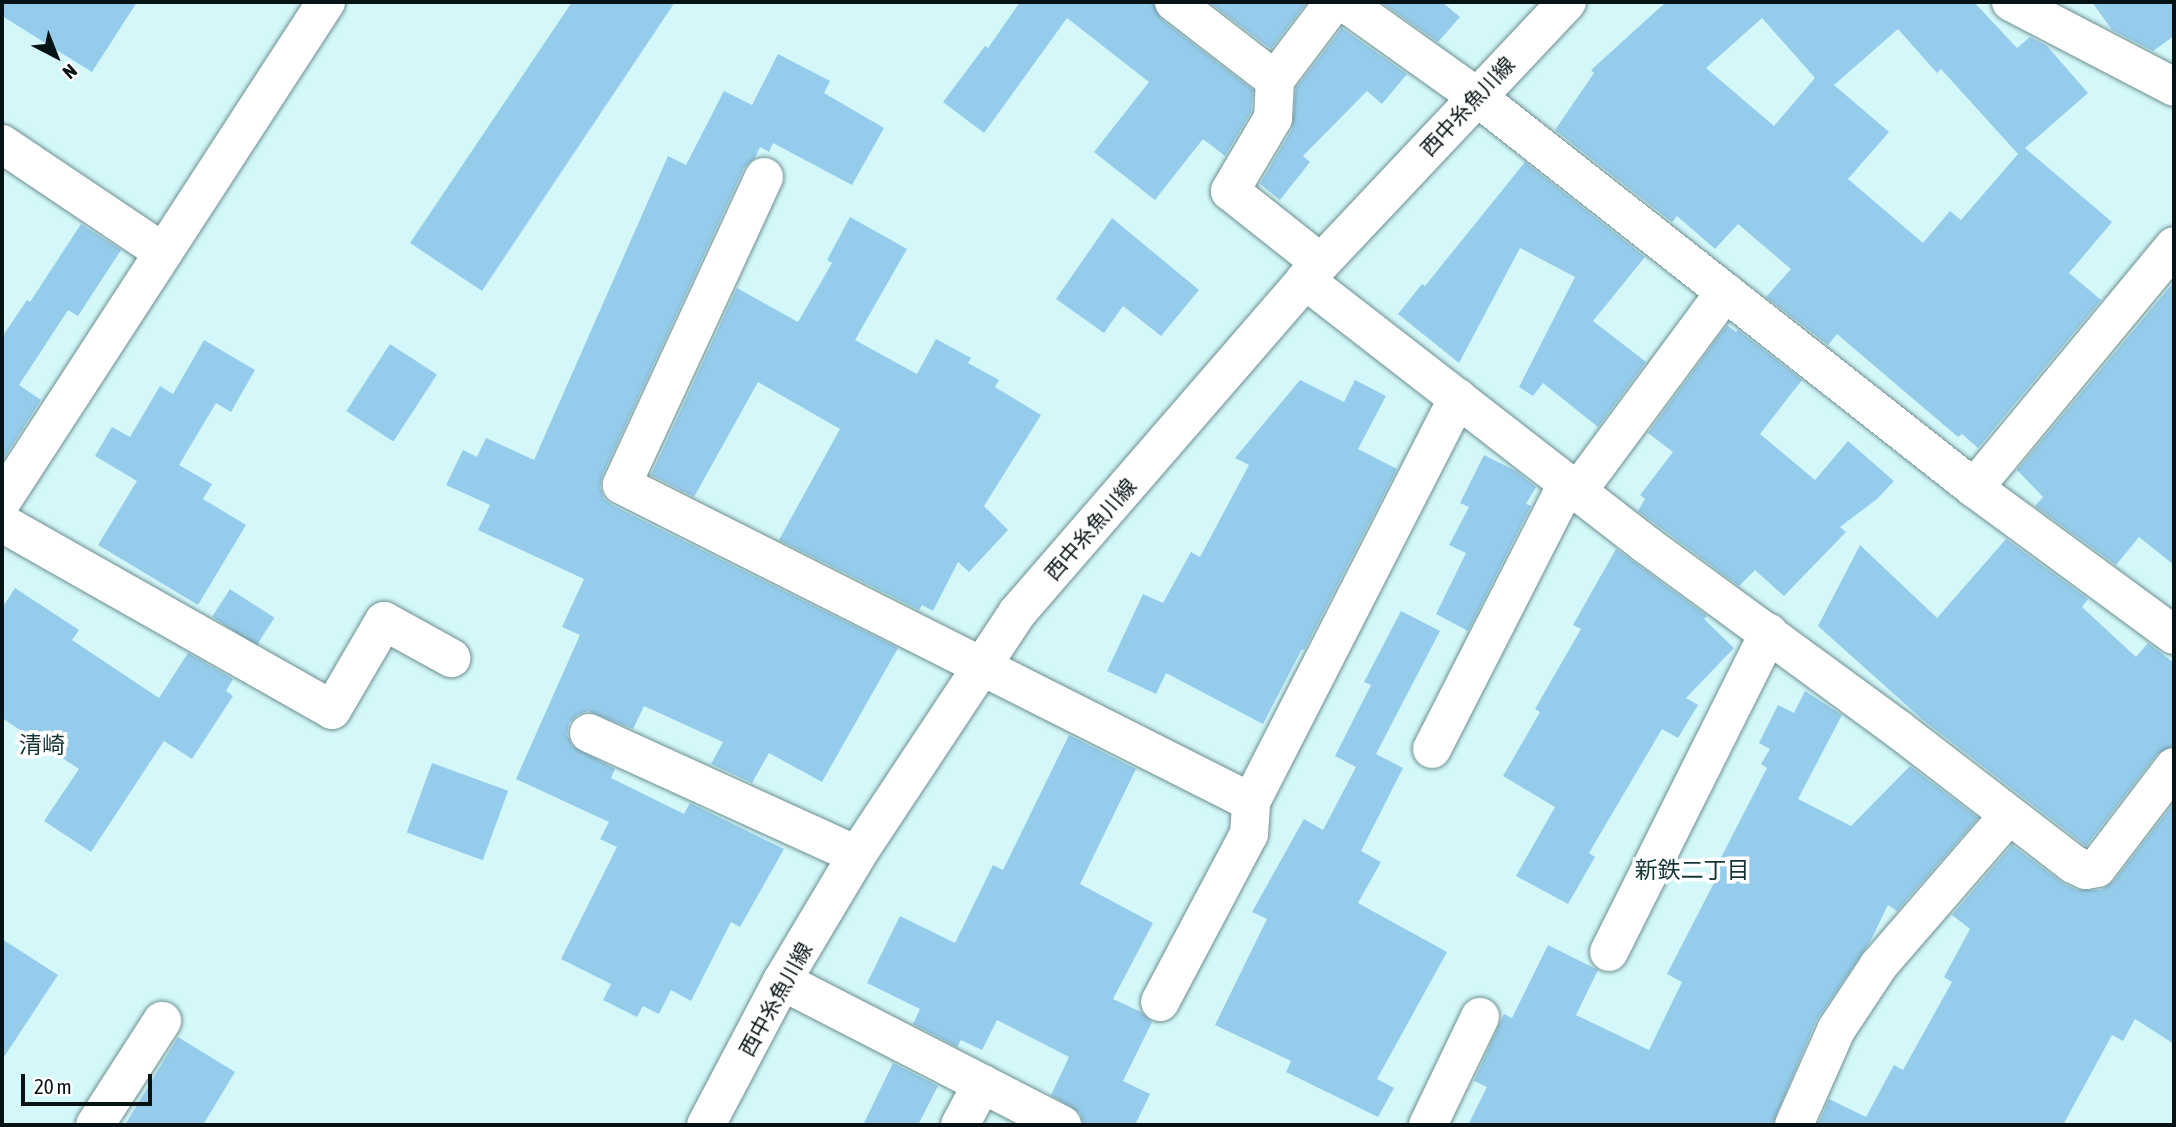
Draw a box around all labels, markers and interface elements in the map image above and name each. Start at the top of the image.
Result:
north arrow [21,21,91,91]
street label: 西中糸魚川線 [1415,51,1519,161]
text: N [59,60,82,84]
street label: 西中糸魚川線 [1039,473,1141,585]
district label: 清崎 [19,731,65,759]
district label: 新鉄二丁目 [1635,856,1749,884]
street label: 西中糸魚川線 [733,938,817,1060]
scale bar [24,1060,156,1104]
text: 20 m [34,1074,72,1098]

